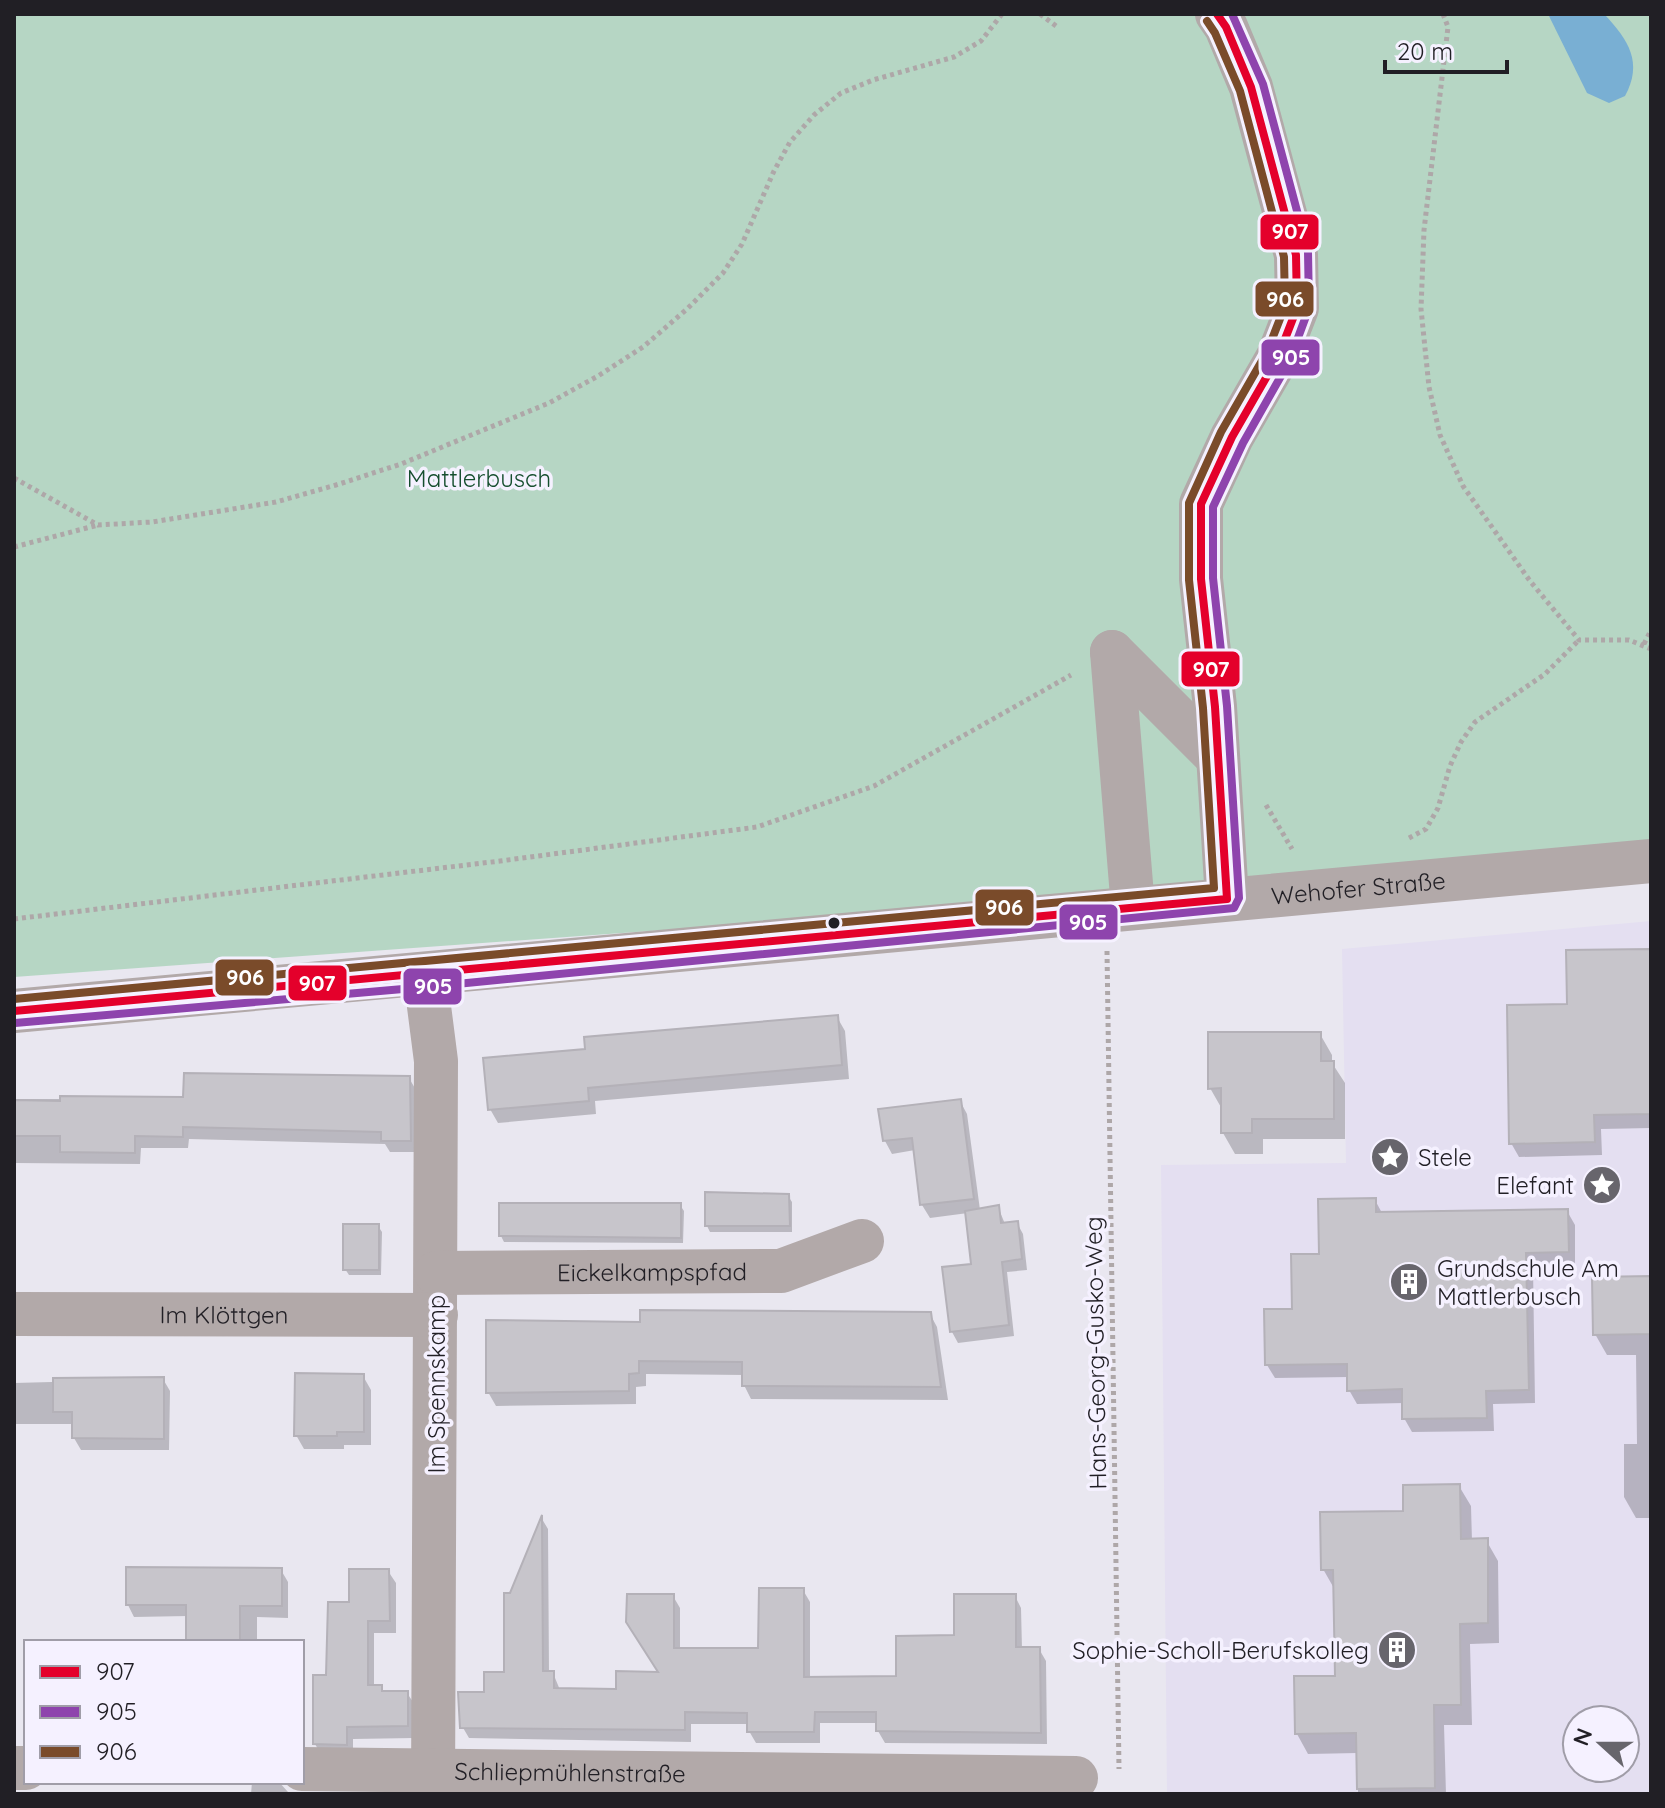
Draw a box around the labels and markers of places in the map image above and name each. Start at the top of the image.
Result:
unlabelled marker [826,915,842,931]
place icon: Stele [1369,1136,1411,1178]
place label: Stele [1418,1142,1472,1172]
place icon: Elefant [1581,1164,1623,1206]
place label: Elefant [1496,1170,1574,1200]
place label: Grundschule Am Mattlerbusch [1437,1253,1619,1311]
building icon: Grundschule Am Mattlerbusch [1388,1261,1430,1303]
building icon: Sophie-Scholl-Berufskolleg [1376,1629,1418,1671]
place label: Sophie-Scholl-Berufskolleg [1072,1635,1369,1665]

